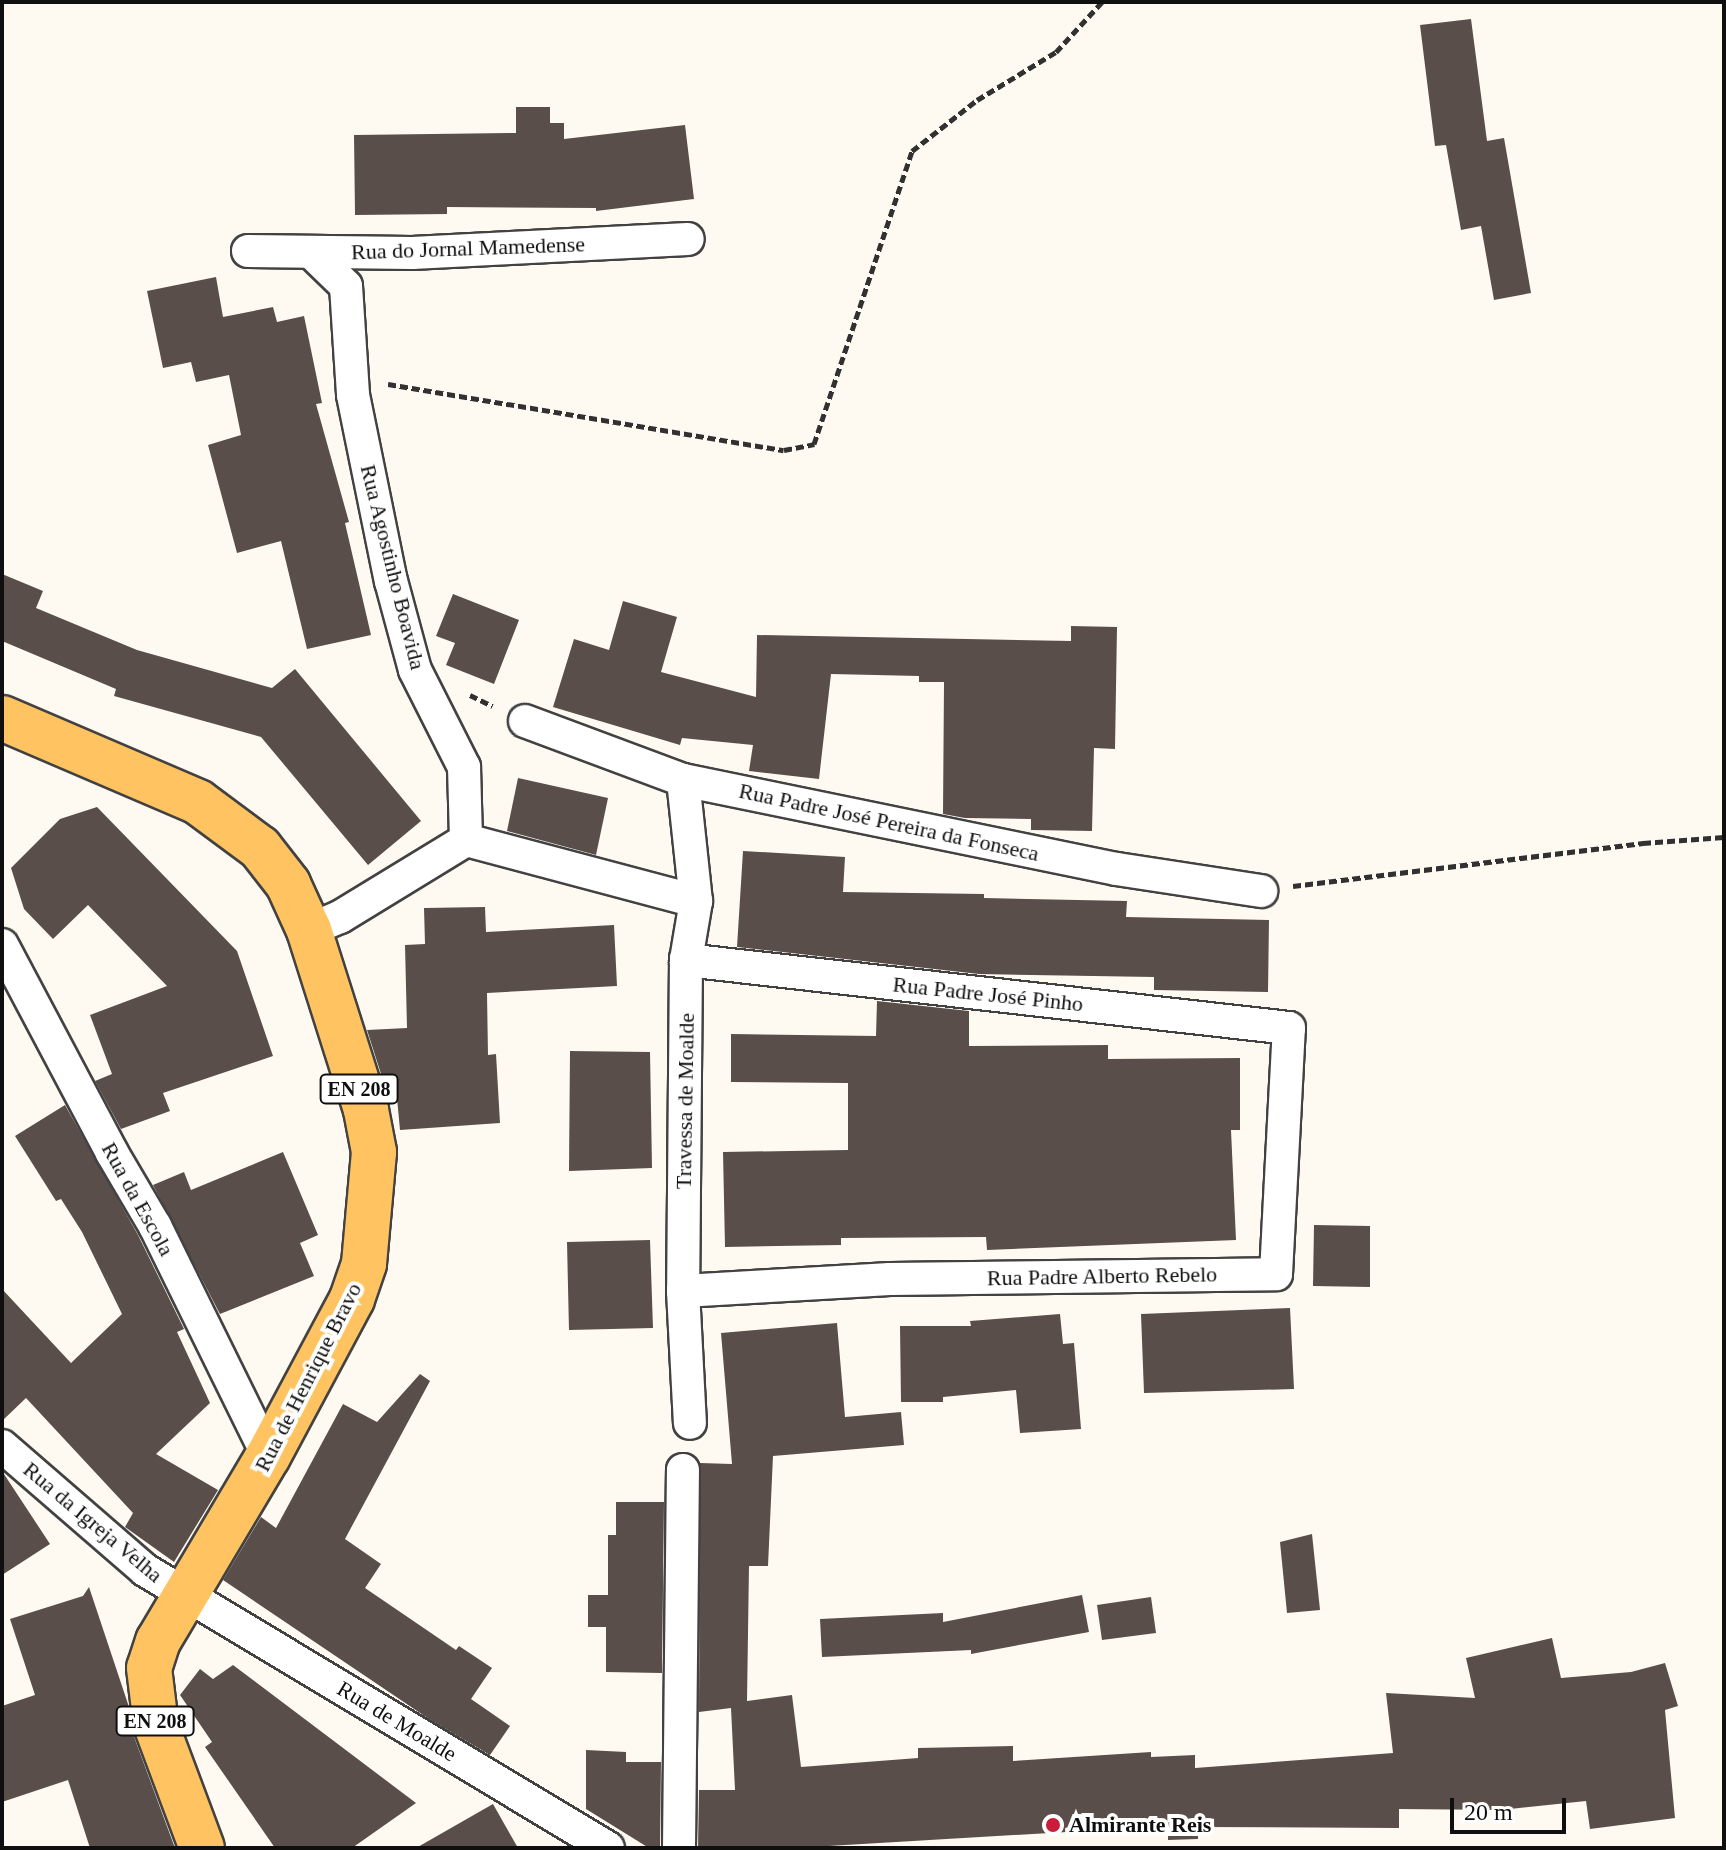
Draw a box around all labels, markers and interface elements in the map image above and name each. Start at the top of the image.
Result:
street label: Rua do Jornal Mamedense [351,231,585,265]
street label: Rua Agostinho Boavida [355,461,431,673]
street label: Rua Padre José Pereira da Fonseca [737,777,1041,867]
street label: Rua Padre José Pinho [892,971,1084,1017]
street label: Travessa de Moalde [670,1013,700,1189]
road number: EN 208 [319,1073,399,1105]
street label: Rua da Escola [96,1138,180,1260]
street label: Rua Padre Alberto Rebelo [986,1261,1218,1291]
street label: Rua de Henrique Bravo [249,1278,367,1476]
street label: Rua da Igreja Velha [18,1456,168,1588]
street label: Rua de Moalde [333,1675,461,1767]
road number: EN 208 [115,1705,195,1737]
scale bar [1454,1782,1570,1832]
text: 20 m [1464,1799,1513,1825]
place label: Almirante Reis [1069,1812,1211,1838]
marker: Almirante Reis [1044,1816,1062,1834]

